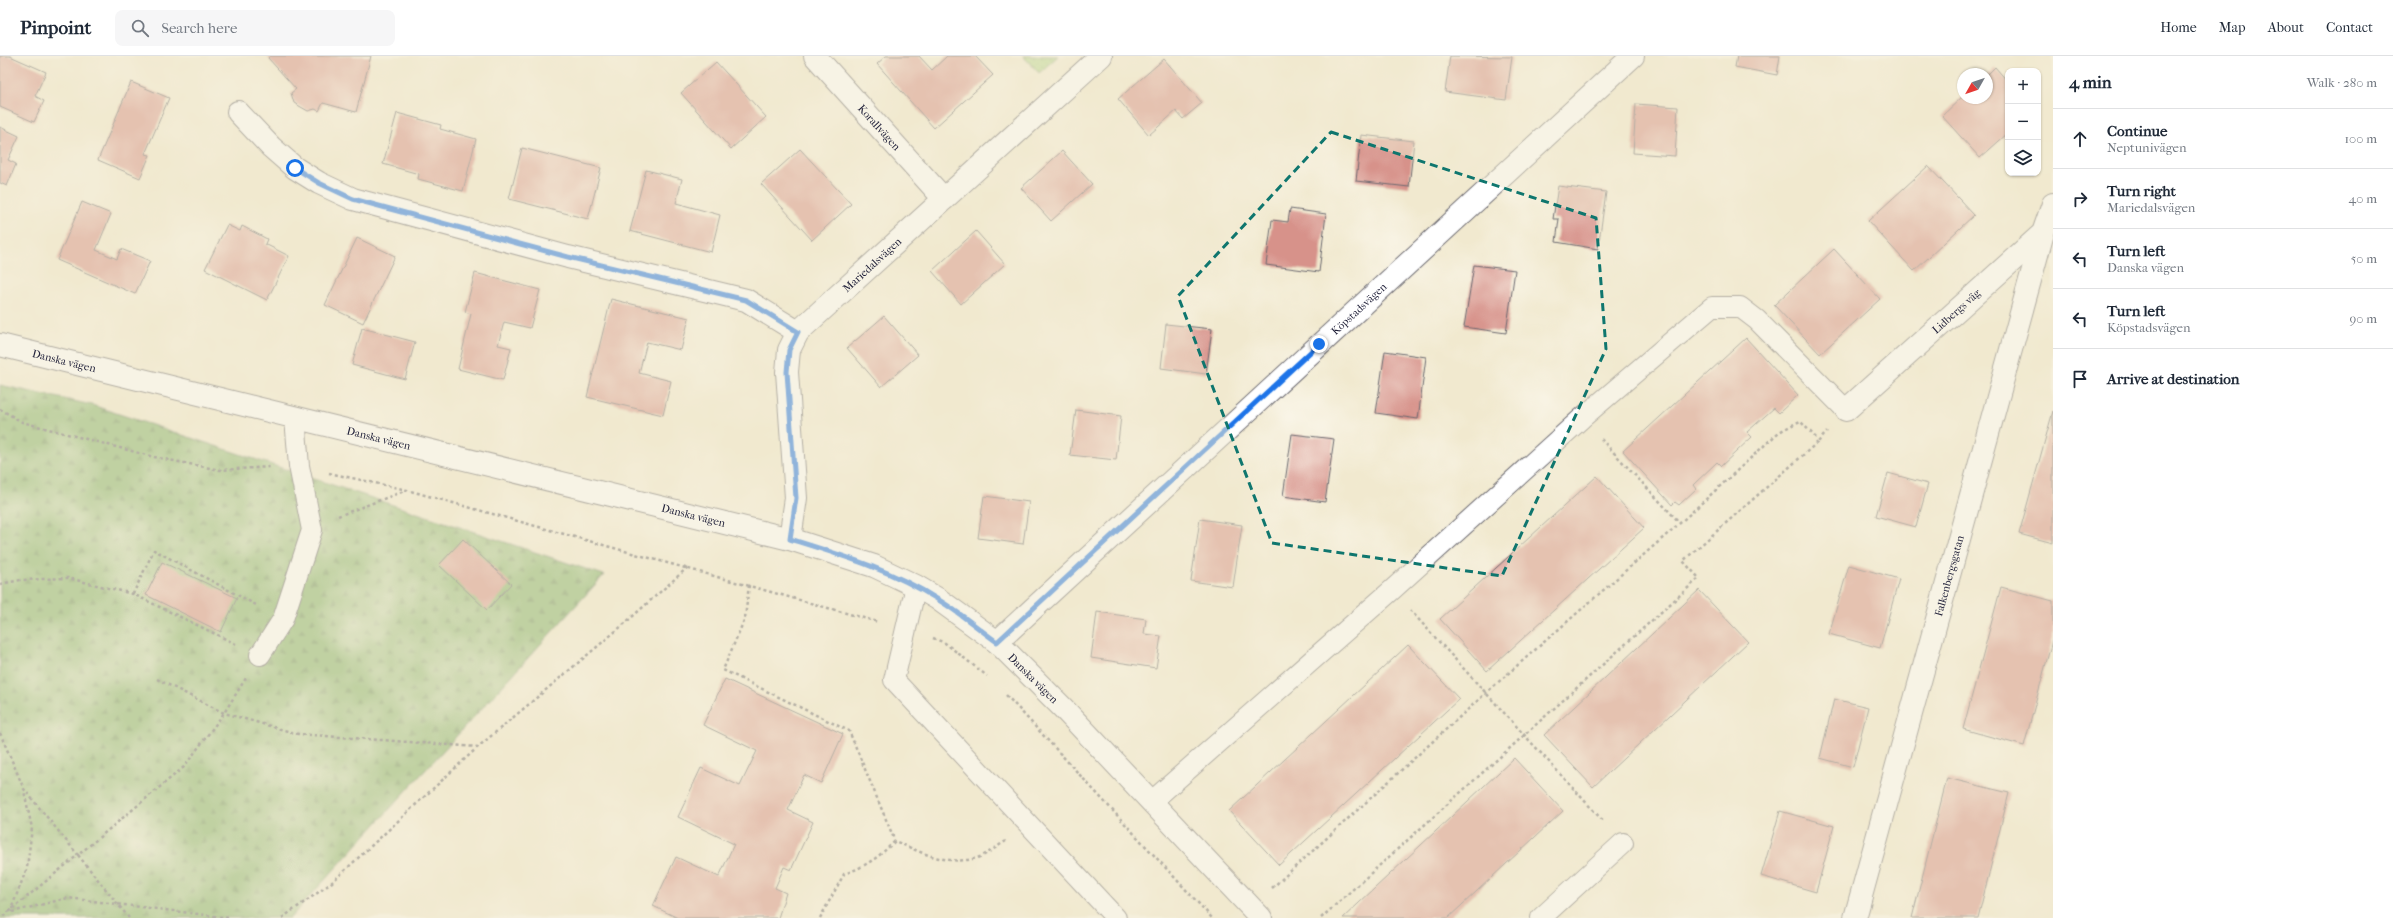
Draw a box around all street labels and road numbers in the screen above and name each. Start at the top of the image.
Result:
street label: Korallvägen [855,102,904,153]
street label: Mariedalsvägen [840,234,904,295]
street label: Köpstadsvägen [1328,279,1390,337]
street label: Lidbergs väg [1929,286,1983,336]
street label: Danska vägen [31,347,98,375]
street label: Danska vägen [345,424,413,452]
street label: Danska vägen [660,501,727,530]
street label: Falkenbergsgatan [1932,533,1966,618]
street label: Danska vägen [1006,651,1061,706]

